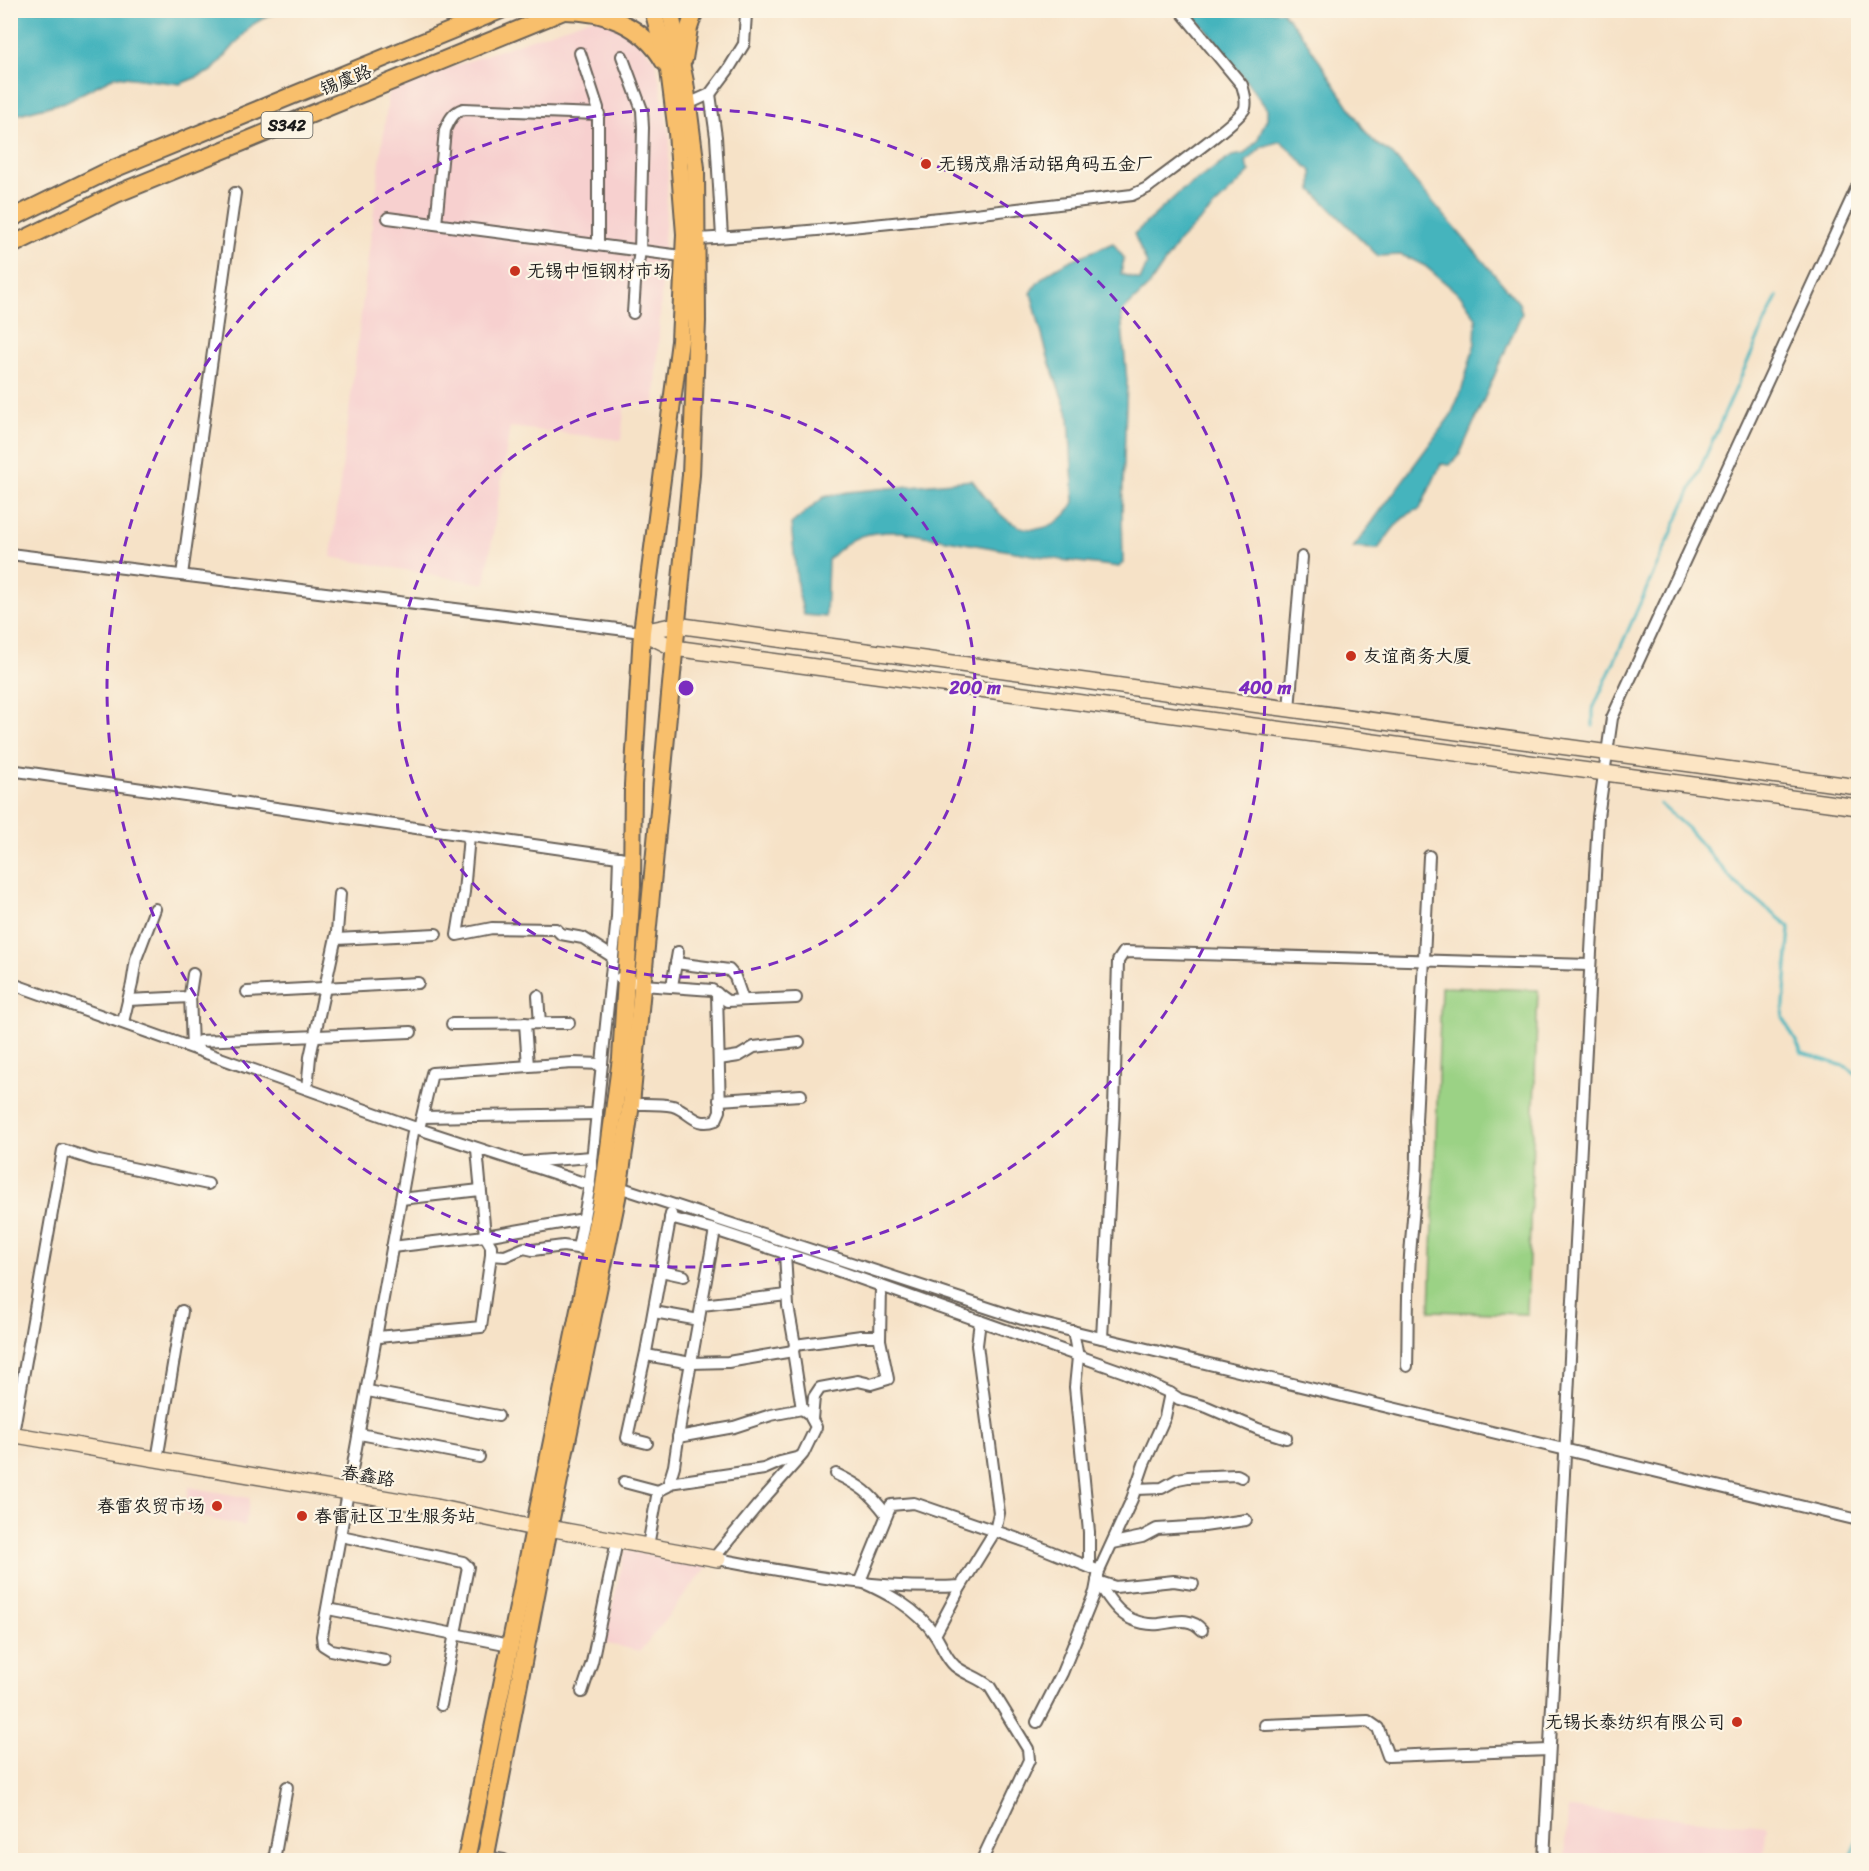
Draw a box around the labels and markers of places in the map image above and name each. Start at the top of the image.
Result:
place label: 无锡茂鼎活动铝角码五金厂 [938,148,1154,180]
marker: 无锡茂鼎活动铝角码五金厂 [919,157,933,171]
place label: 无锡中恒钢材市场 [527,255,671,287]
marker: 无锡中恒钢材市场 [508,264,522,278]
place label: 友谊商务大厦 [1363,640,1471,672]
marker: 友谊商务大厦 [1344,649,1358,663]
centre of rings [676,678,696,698]
place label: 春雷农贸市场 [97,1490,205,1522]
marker: 春雷农贸市场 [210,1499,224,1513]
place label: 春雷社区卫生服务站 [314,1500,476,1532]
marker: 春雷社区卫生服务站 [295,1509,309,1523]
place label: 无锡长泰纺织有限公司 [1545,1706,1725,1738]
marker: 无锡长泰纺织有限公司 [1730,1715,1744,1729]

